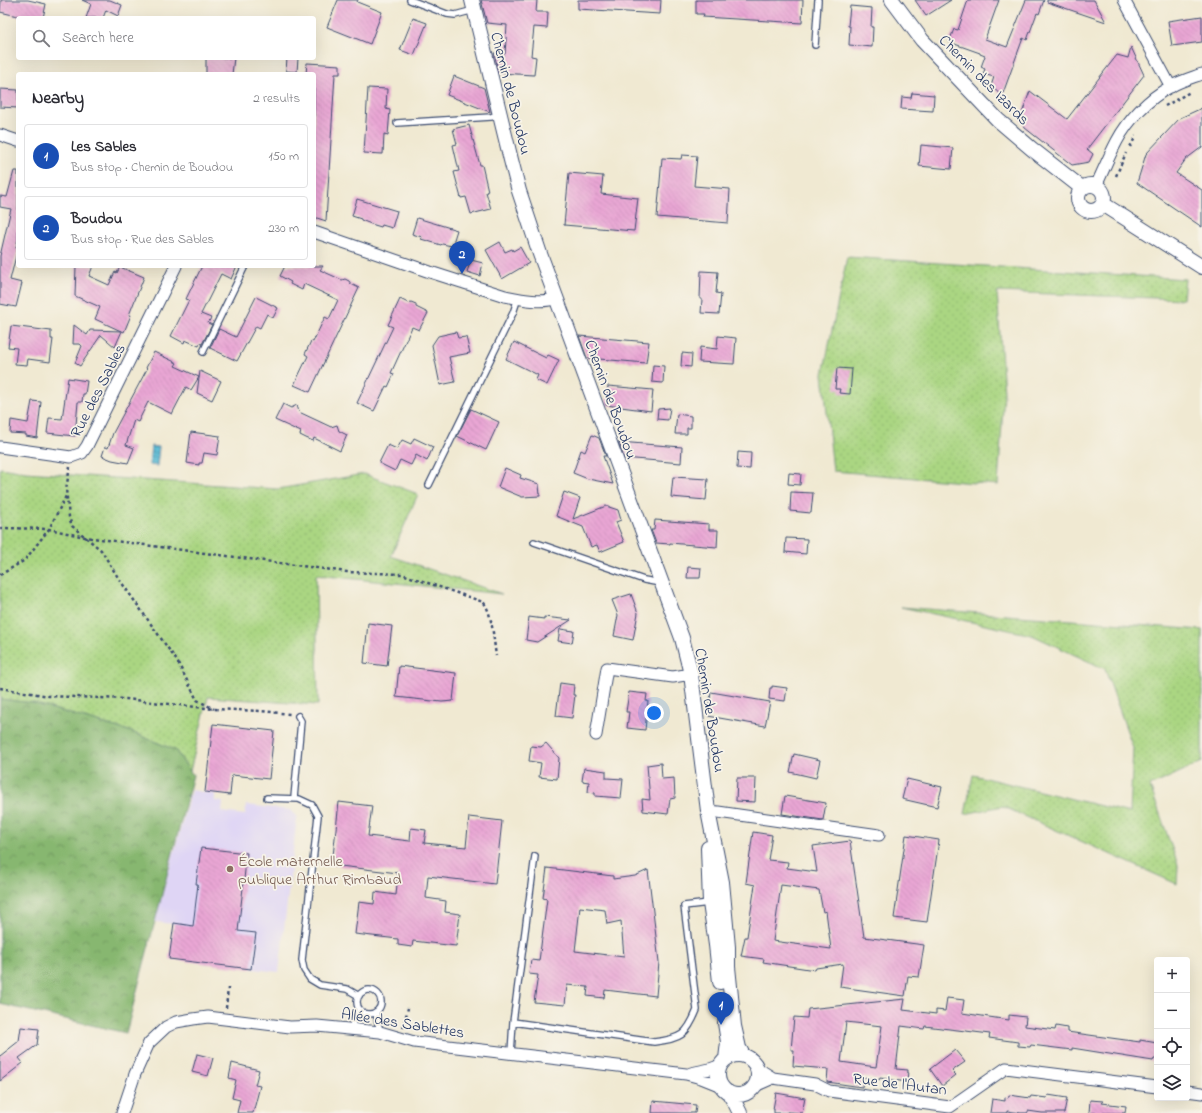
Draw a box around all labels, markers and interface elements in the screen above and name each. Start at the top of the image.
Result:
search box [16,16,316,60]
icon: search [30,27,52,49]
text: Search here [62,27,134,49]
street label: Chemin des Izards [933,29,1035,131]
street label: Chemin de Boudou [483,30,537,157]
text: Nearby [32,86,84,111]
text: 2 results [253,89,300,108]
text: Les Sables [71,136,137,158]
text: 1 [44,147,48,166]
text: 150 m [268,147,299,166]
text: Bus stop · Chemin de Boudou [71,158,233,177]
text: Boudou [71,208,122,230]
text: 2 [43,219,49,238]
text: 230 m [268,219,299,238]
text: Bus stop · Rue des Sables [71,230,214,249]
pin: 2 [449,241,475,274]
street label: Chemin de Boudou [577,337,643,463]
street label: Rue des Sables [65,340,133,442]
street label: Chemin de Boudou [687,646,731,774]
your location [644,703,664,723]
place label: École maternelle publique Arthur Rimbaud [238,850,401,892]
marker: École maternelle publique Arthur Rimbaud [225,864,235,874]
map controls [1154,957,1190,1101]
button: + [1154,957,1190,993]
pin: 1 [708,992,734,1025]
button: − [1154,993,1190,1029]
street label: Allée des Sablettes [339,1002,466,1046]
button: locate [1154,1029,1190,1065]
button: layers [1154,1065,1190,1101]
street label: Rue de l'Autan [851,1067,948,1103]

